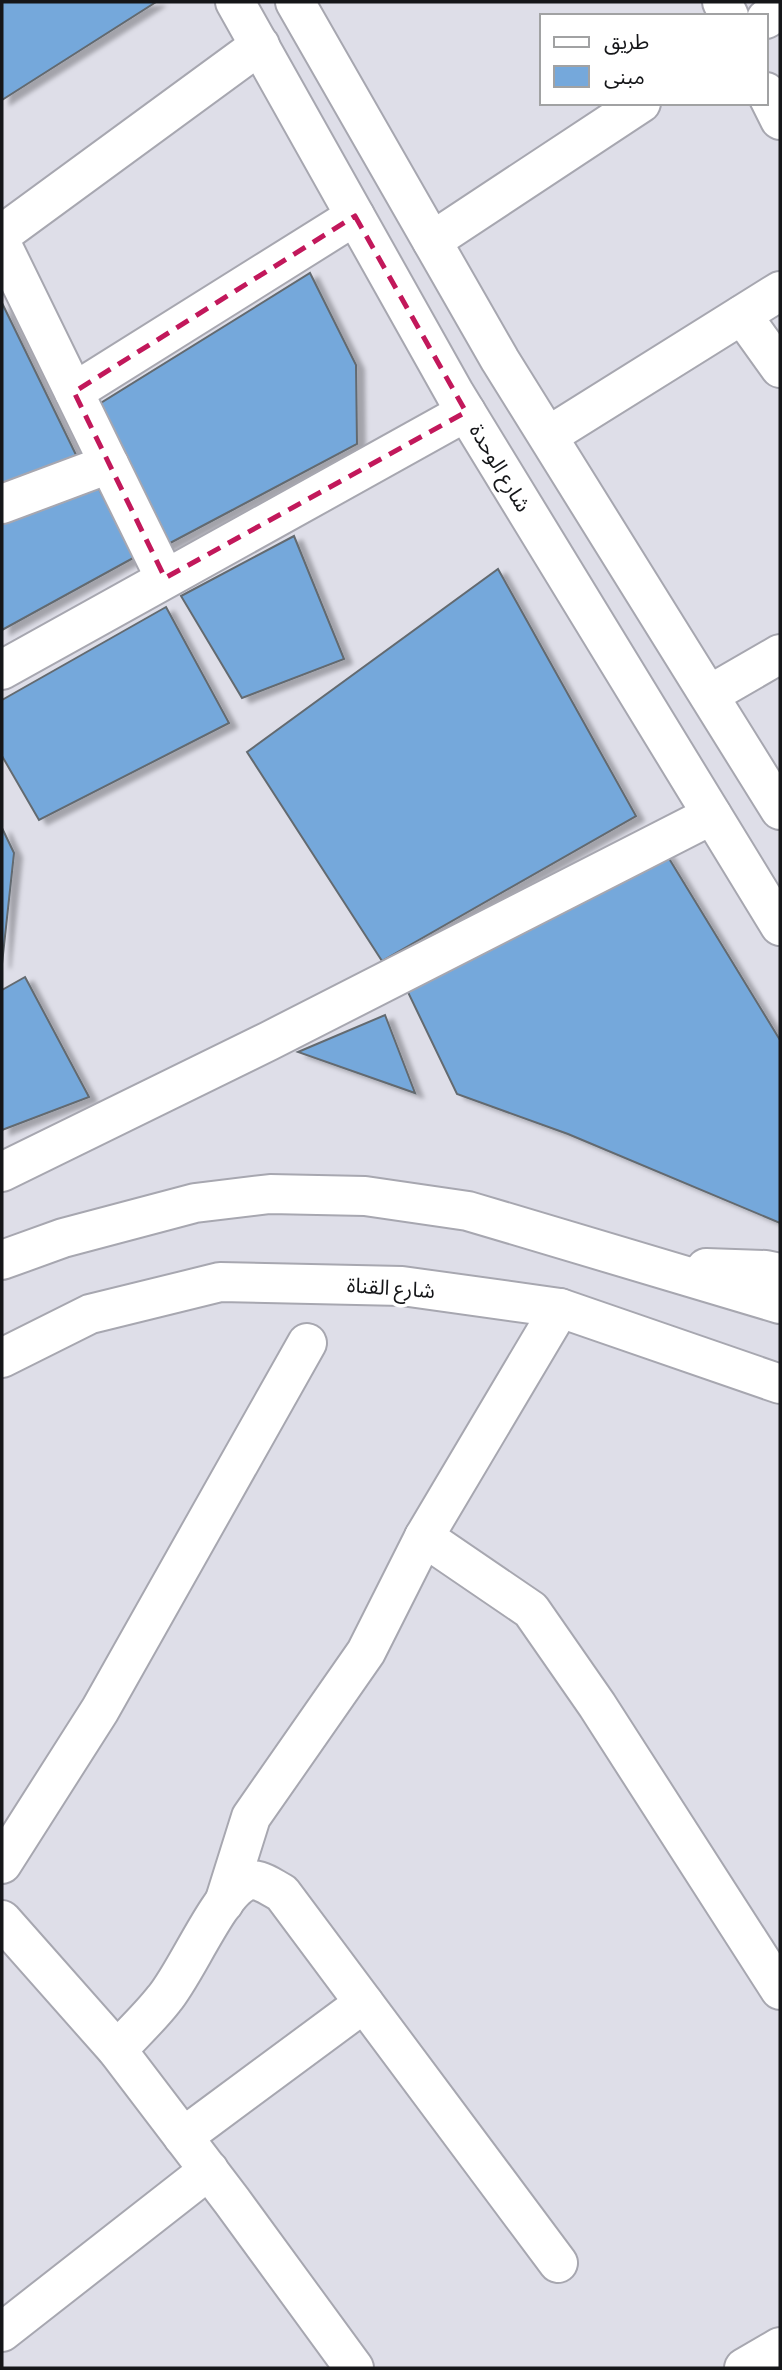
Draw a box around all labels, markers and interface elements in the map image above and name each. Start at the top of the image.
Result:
legend [540,14,768,105]
text: طريق [604,29,649,55]
text: مبنى [604,64,645,90]
street label: شارع الوحدة [462,419,536,518]
street label: شارع القناة [346,1272,436,1306]

